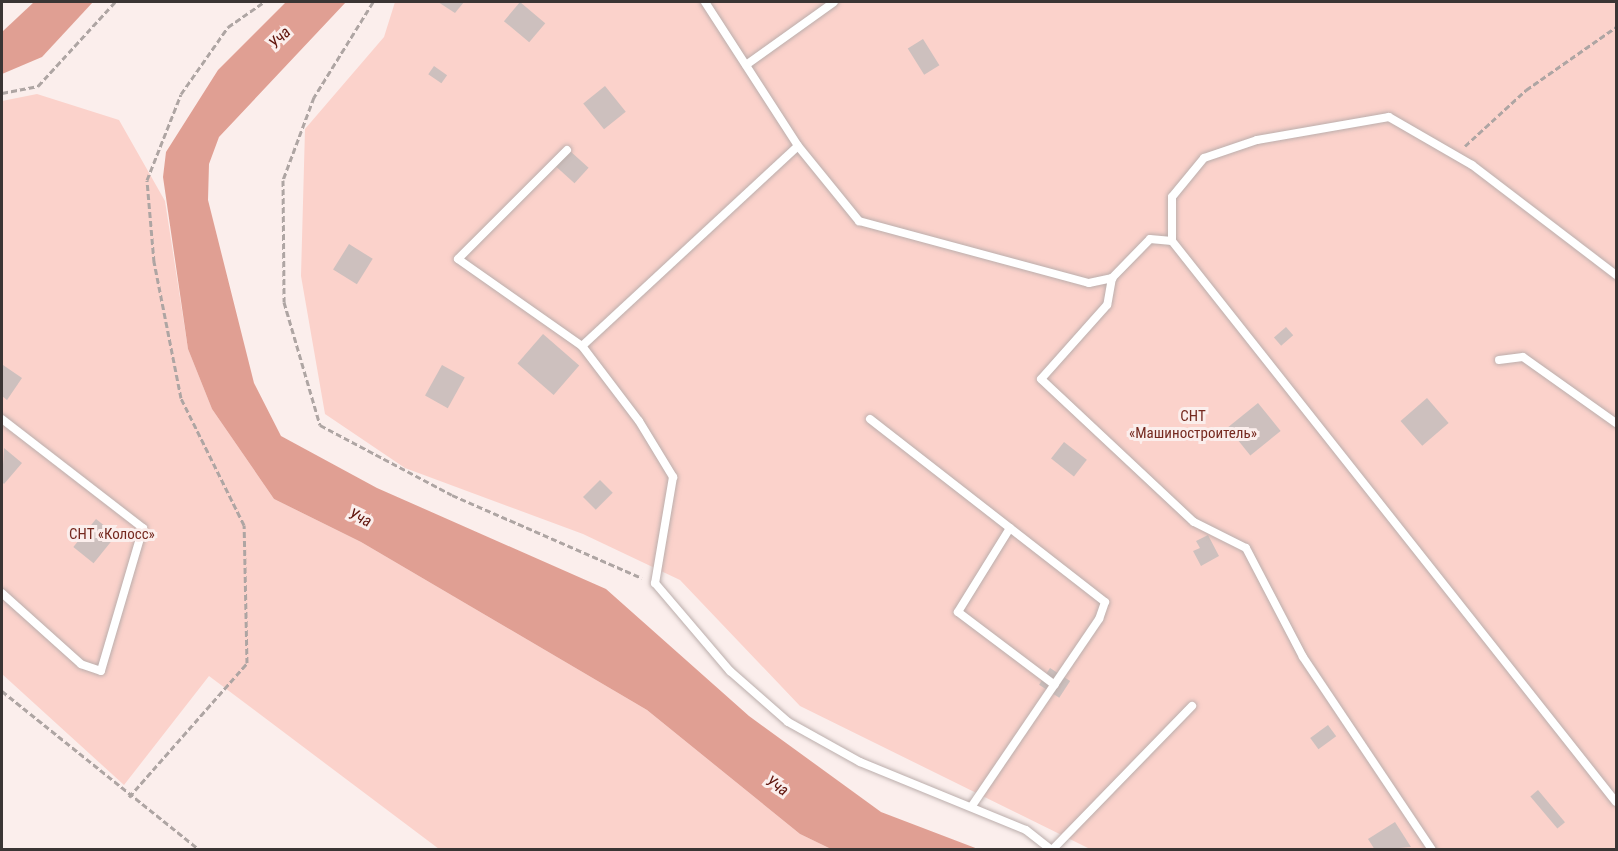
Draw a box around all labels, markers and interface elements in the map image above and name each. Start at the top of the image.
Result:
water label: Уча [265,23,295,53]
park label: СНТ «Машиностроитель» [1129,407,1257,442]
water label: Уча [345,504,375,532]
park label: СНТ «Колосс» [69,526,155,544]
water label: Уча [762,772,792,800]

